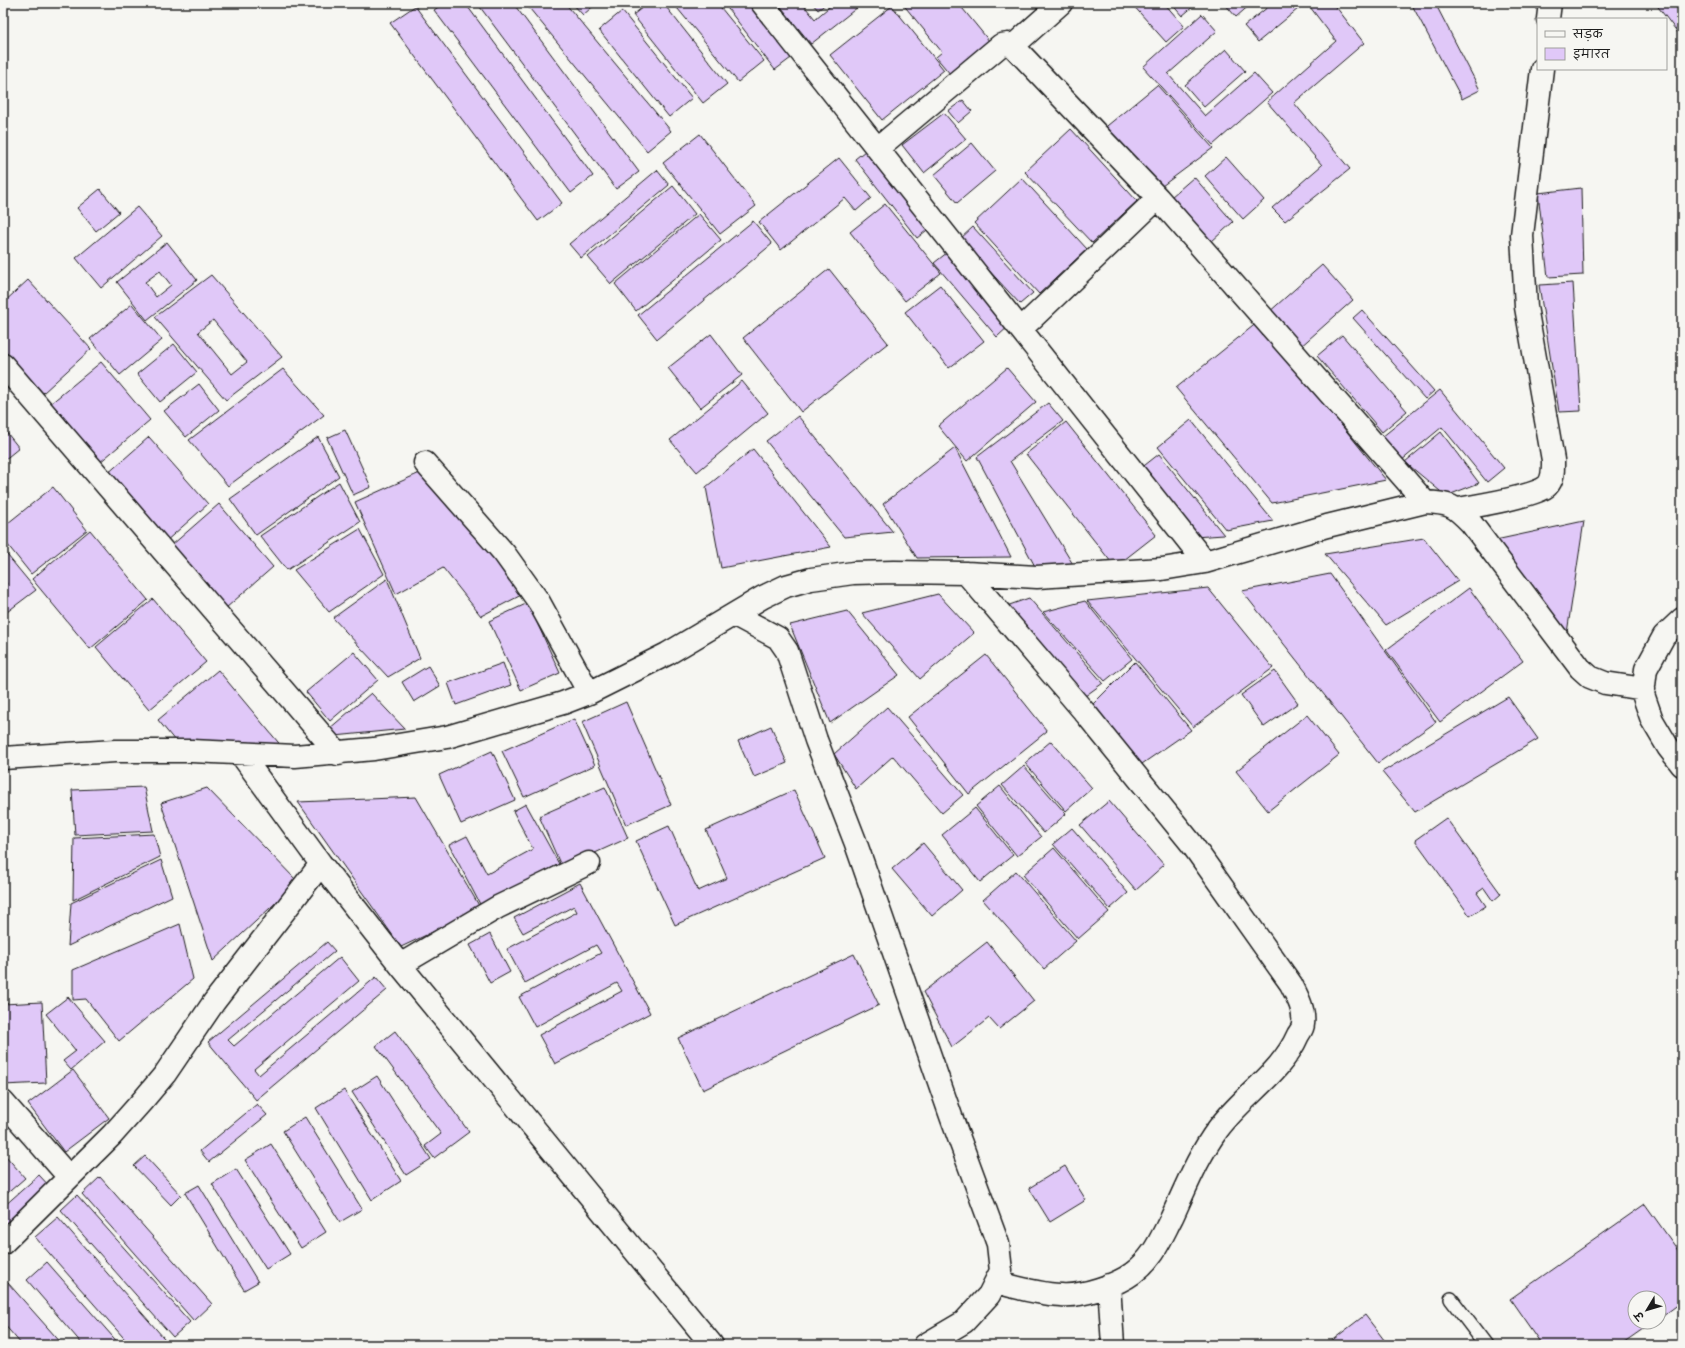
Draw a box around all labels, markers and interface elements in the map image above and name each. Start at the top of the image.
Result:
legend [1537,18,1667,70]
text: सड़क [1572,23,1604,45]
text: इमारत [1573,43,1611,65]
north arrow [1627,1290,1667,1330]
text: उ [1629,1306,1650,1325]

